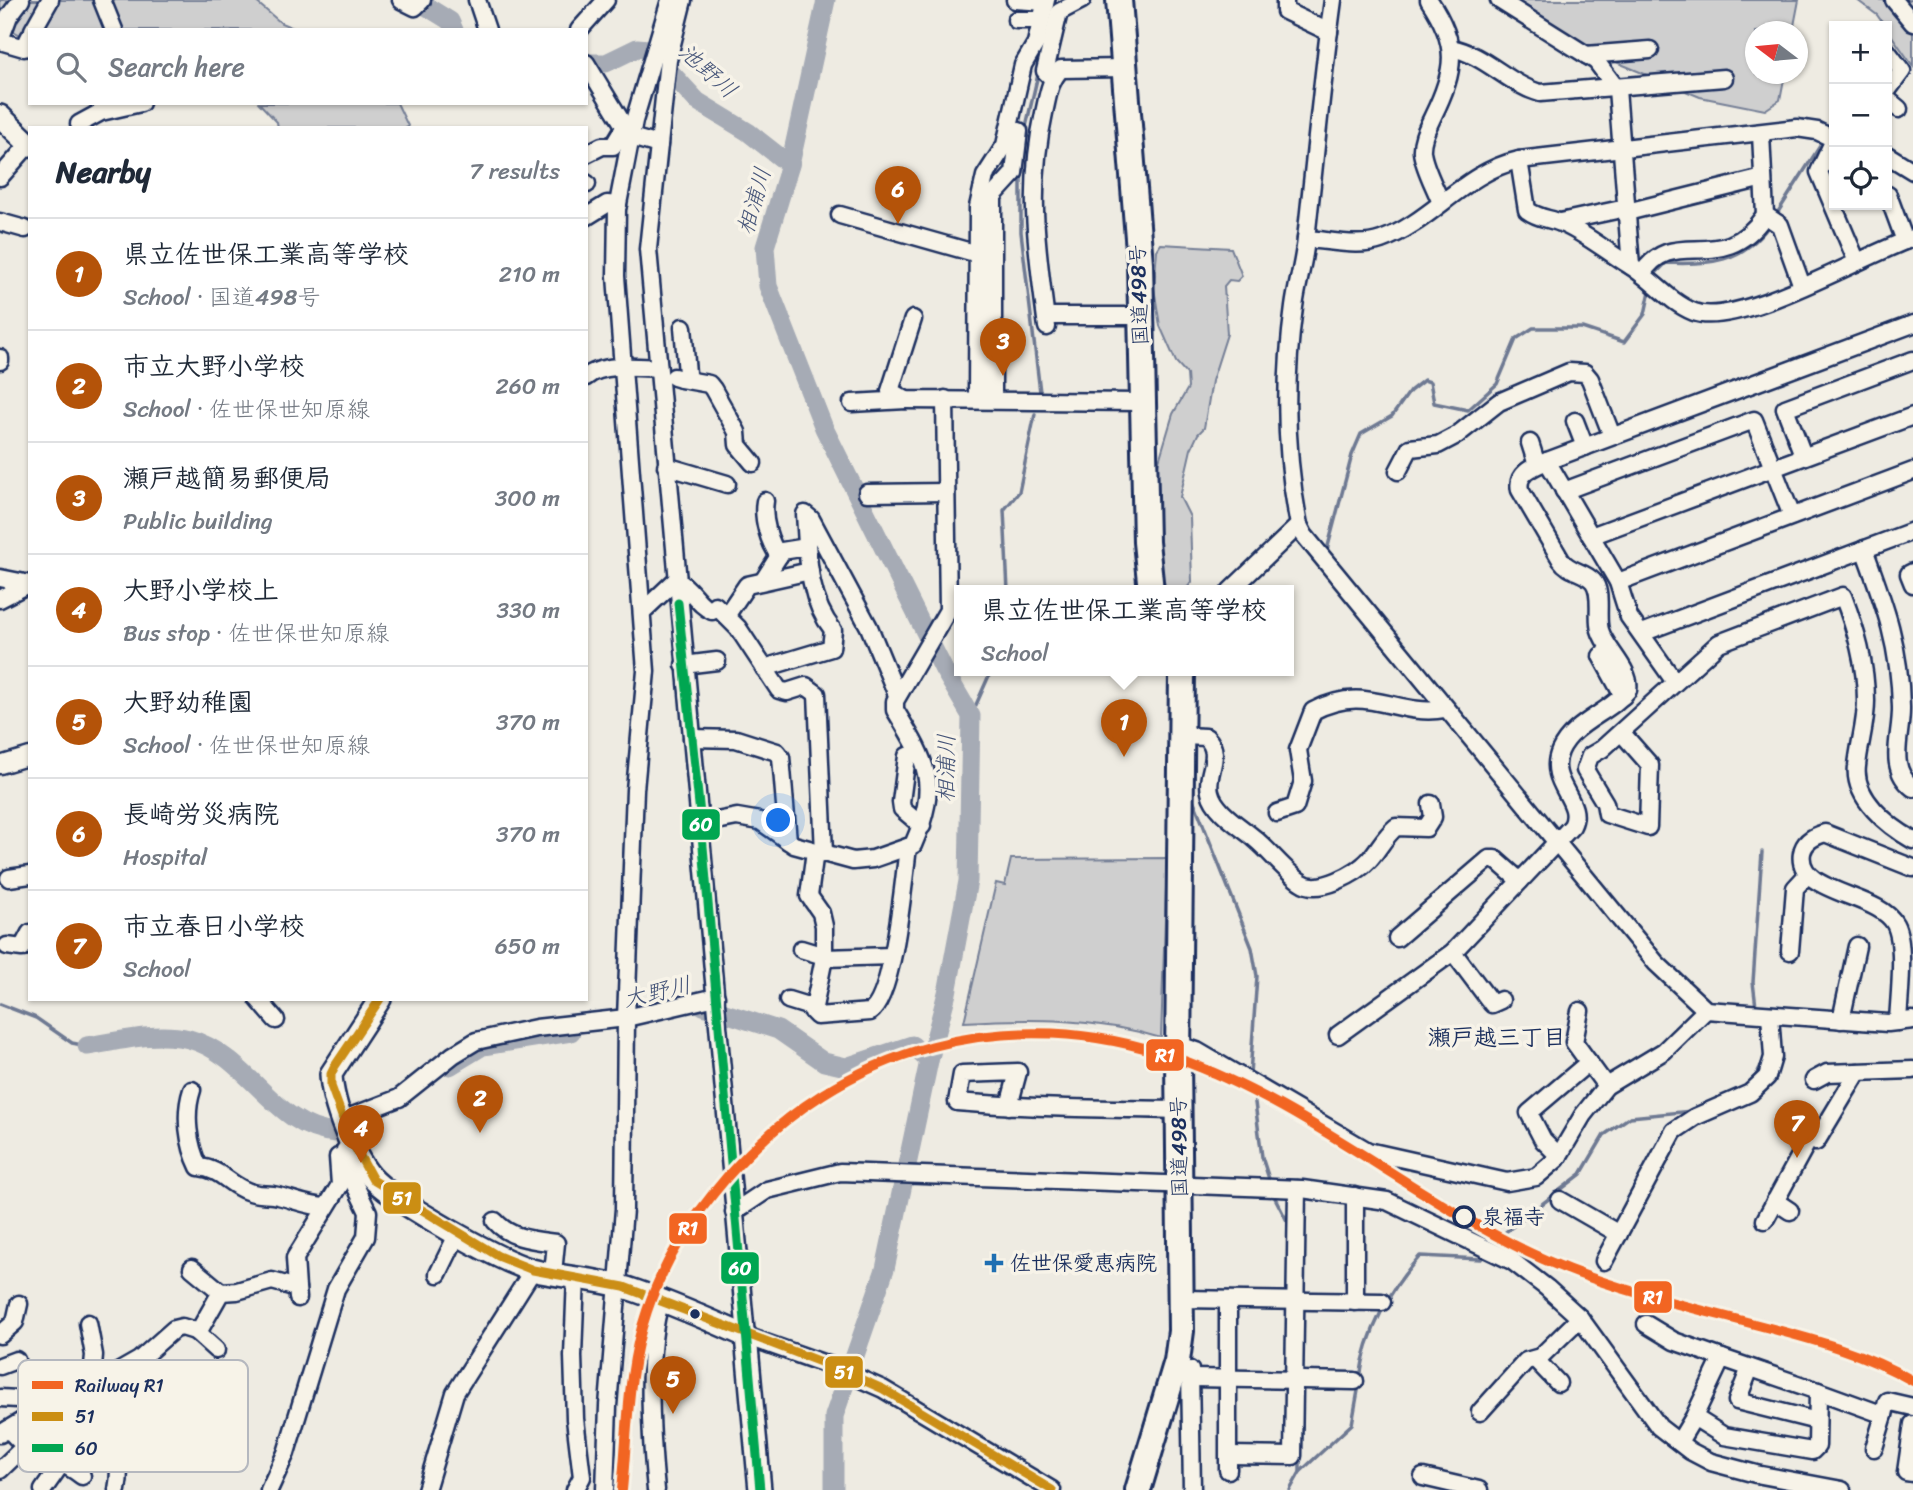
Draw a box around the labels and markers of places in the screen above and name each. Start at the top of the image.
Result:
pin: 6 [875,166,921,224]
pin: 3 [980,318,1026,376]
pin: 1 [1101,699,1147,757]
pin: 2 [457,1075,503,1133]
pin: 7 [1774,1100,1820,1158]
pin: 4 [338,1105,384,1163]
place label: 泉福寺 [1482,1198,1545,1236]
marker: 泉福寺 [1453,1206,1475,1228]
place label: 佐世保愛恵病院 [1010,1244,1157,1282]
marker: 佐世保愛恵病院 [984,1253,1004,1273]
unlabelled marker [688,1307,702,1321]
pin: 5 [650,1356,696,1414]

